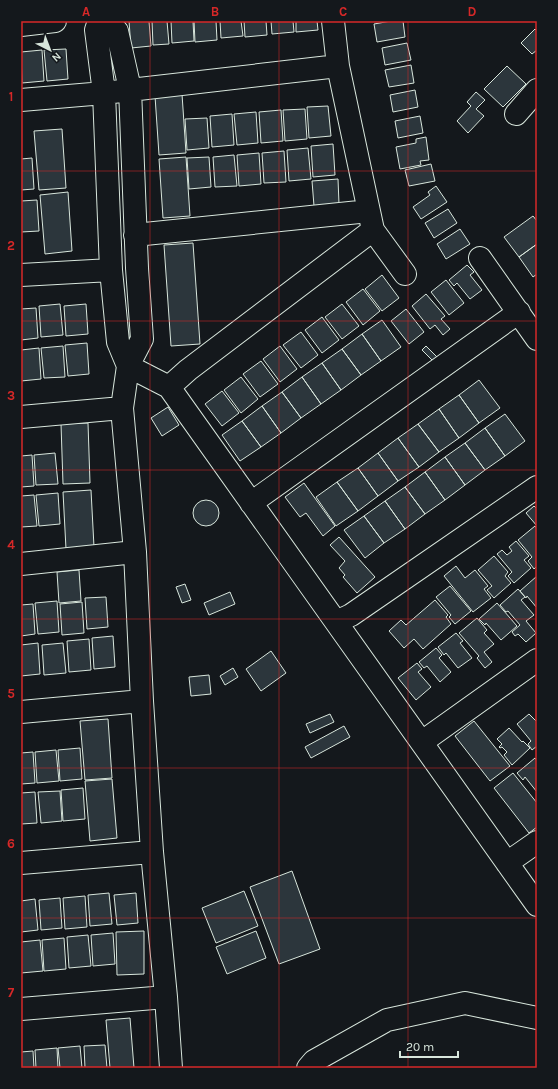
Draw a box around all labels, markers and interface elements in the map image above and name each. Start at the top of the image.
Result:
text: A [82,4,90,19]
text: B [211,4,219,19]
text: C [339,4,347,19]
text: D [468,4,477,19]
north arrow [30,30,70,70]
text: N [49,50,64,65]
text: 1 [9,89,13,104]
text: 2 [7,238,15,253]
text: 3 [7,388,15,403]
text: 4 [7,537,15,552]
text: 5 [7,686,15,701]
text: 6 [7,836,15,851]
text: 7 [8,985,15,1000]
scale bar [400,1033,458,1059]
text: 20 m [406,1040,434,1054]

